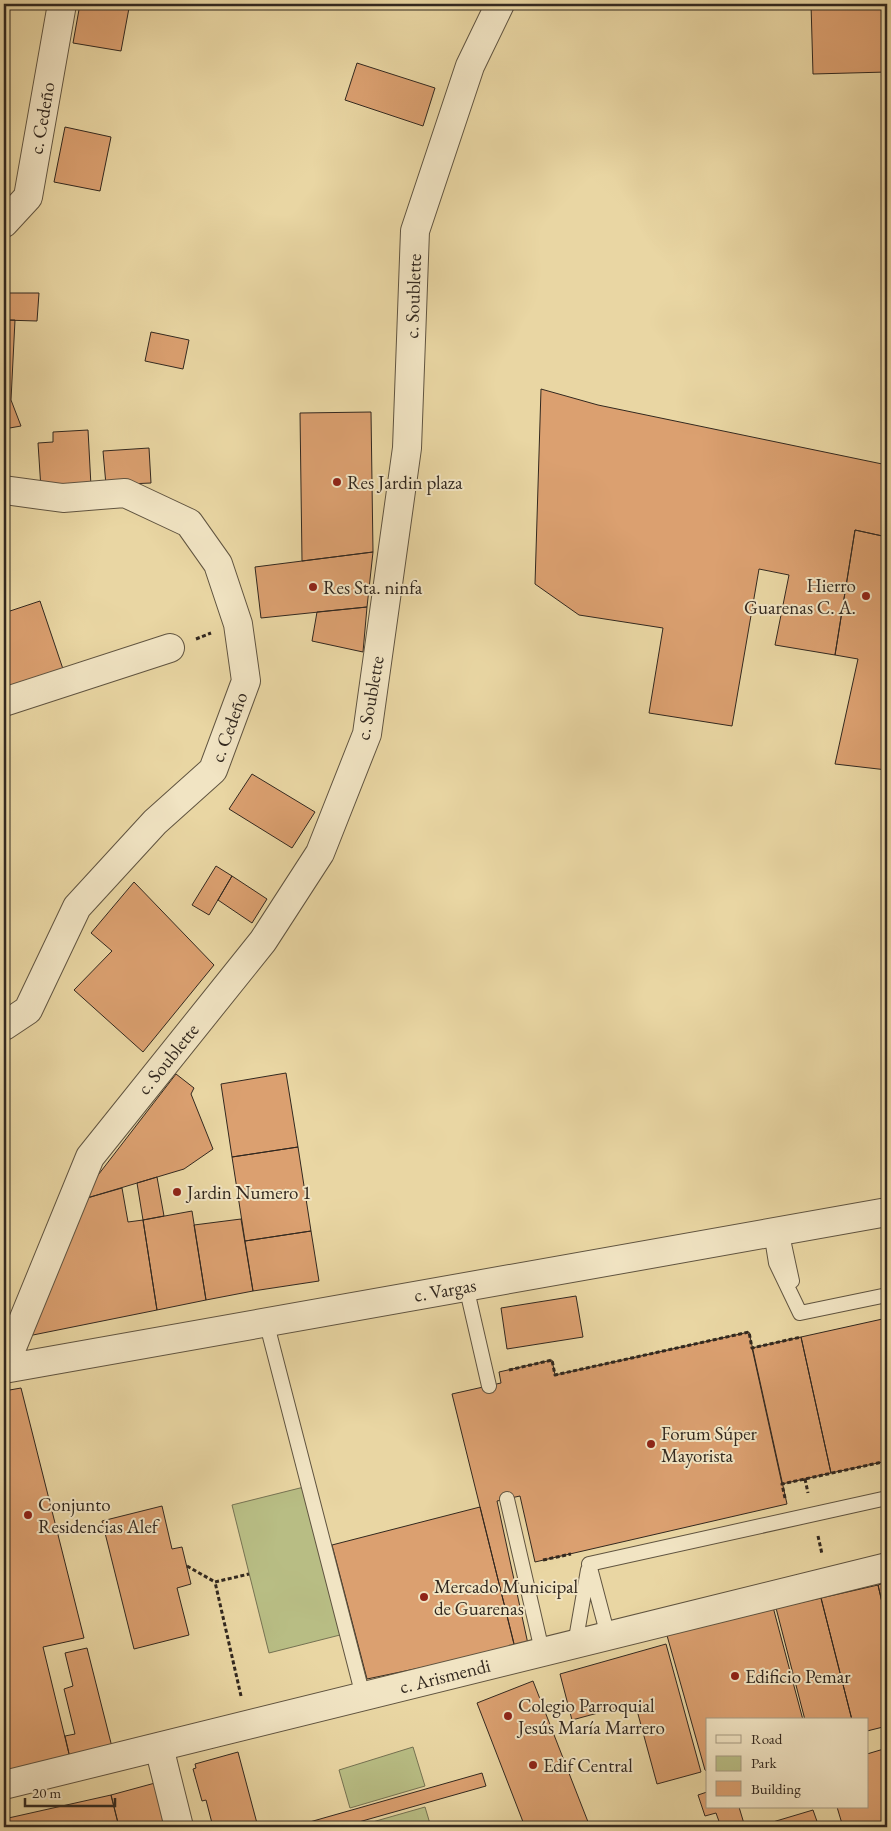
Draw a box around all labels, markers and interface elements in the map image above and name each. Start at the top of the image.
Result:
street label: c. Cedeño [23,80,61,156]
street label: c. Soublette [399,253,427,339]
place label: Res Jardin plaza [347,470,463,495]
marker: Res Jardin plaza [331,476,343,488]
place label: Hierro Guarenas C. A. [744,573,856,620]
place label: Res Sta. ninfa [323,575,423,600]
marker: Res Sta. ninfa [307,581,319,593]
marker: Hierro Guarenas C. A. [860,590,872,602]
street label: c. Soublette [350,654,390,742]
street label: c. Cedeño [205,688,253,766]
street label: c. Soublette [132,1018,204,1100]
place label: Jardin Numero 1 [185,1180,311,1205]
marker: Jardin Numero 1 [171,1186,183,1198]
street label: c. Vargas [412,1272,478,1308]
place label: Forum Súper Mayorista [661,1421,758,1468]
marker: Forum Súper Mayorista [645,1438,657,1450]
place label: Conjunto Residencias Alef [38,1492,160,1539]
marker: Conjunto Residencias Alef [22,1509,34,1521]
place label: Mercado Municipal de Guarenas [434,1574,579,1621]
marker: Mercado Municipal de Guarenas [418,1591,430,1603]
street label: c. Arismendi [397,1653,493,1699]
place label: Edificio Pemar [745,1664,851,1689]
marker: Edificio Pemar [729,1670,741,1682]
place label: Colegio Parroquial Jesús María Marrero [516,1693,665,1740]
marker: Colegio Parroquial Jesús María Marrero [502,1710,514,1722]
legend [706,1718,868,1808]
text: Road [751,1729,783,1748]
place label: Edif Central [543,1753,633,1778]
text: Park [751,1753,778,1772]
marker: Edif Central [527,1759,539,1771]
scale bar [25,1776,115,1808]
text: Building [751,1779,801,1798]
text: 20 m [32,1783,61,1802]

